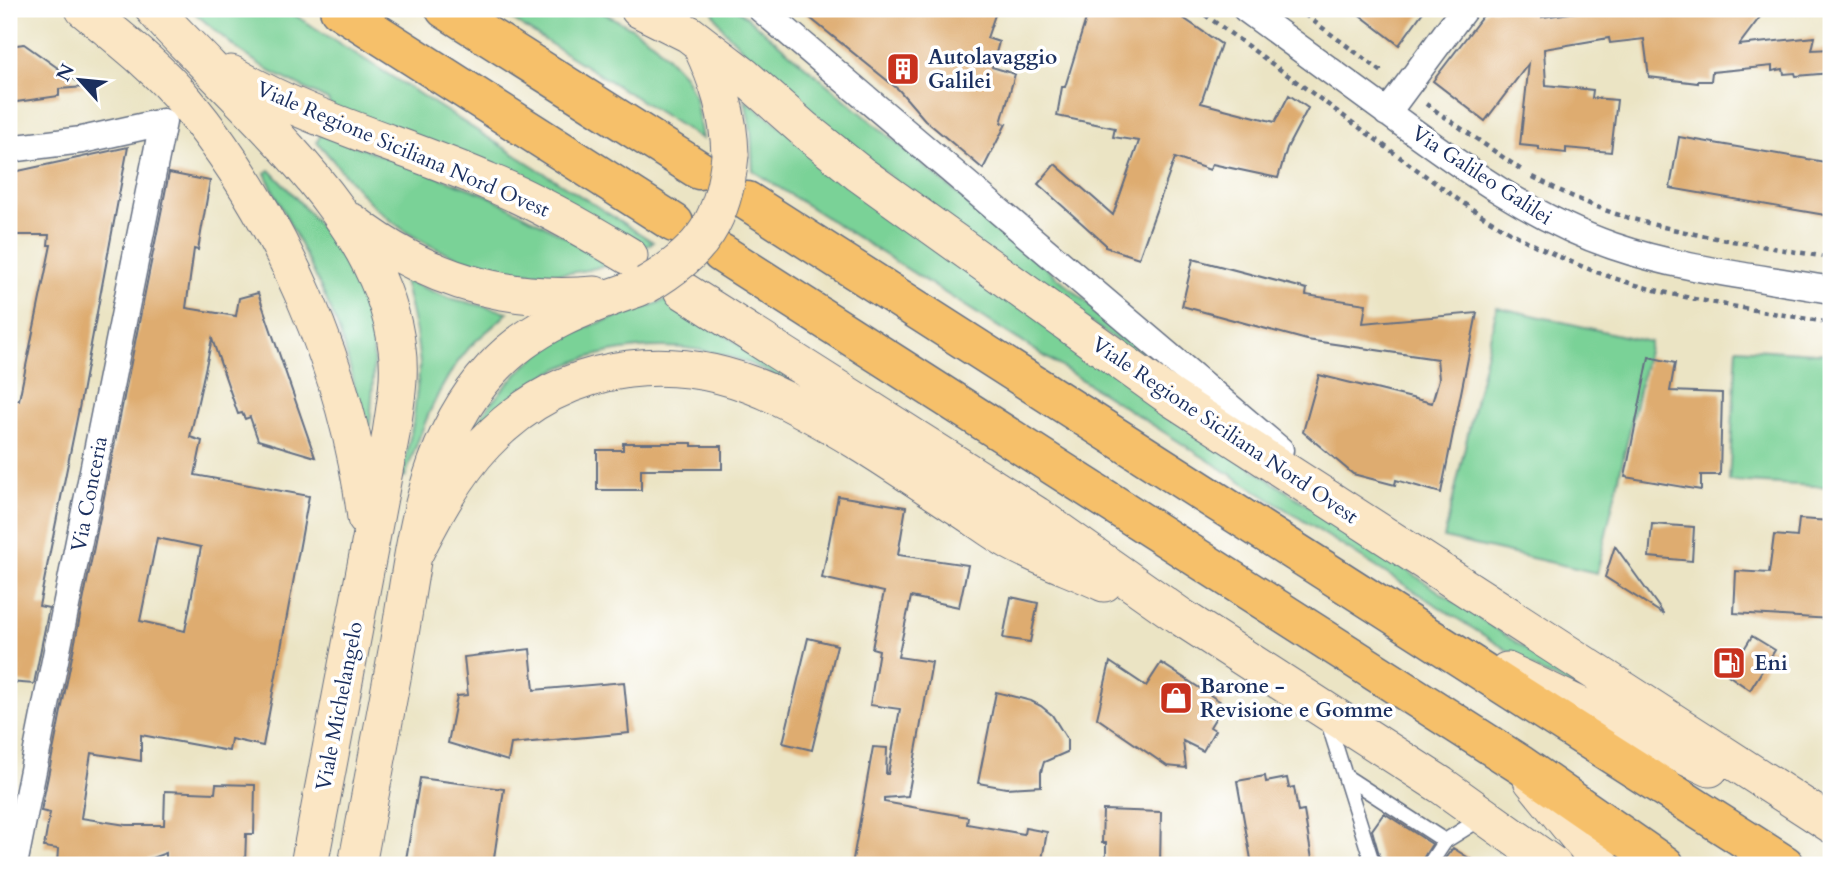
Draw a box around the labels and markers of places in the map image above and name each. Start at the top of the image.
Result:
place label: Autolavaggio Galilei [928,43,1057,96]
building icon: Autolavaggio Galilei [884,50,922,88]
fuel station icon: Eni [1710,644,1748,682]
place label: Eni [1754,649,1788,678]
place label: Barone - Revisione e Gomme [1200,672,1393,725]
shop icon: Barone - Revisione e Gomme [1157,679,1195,717]

